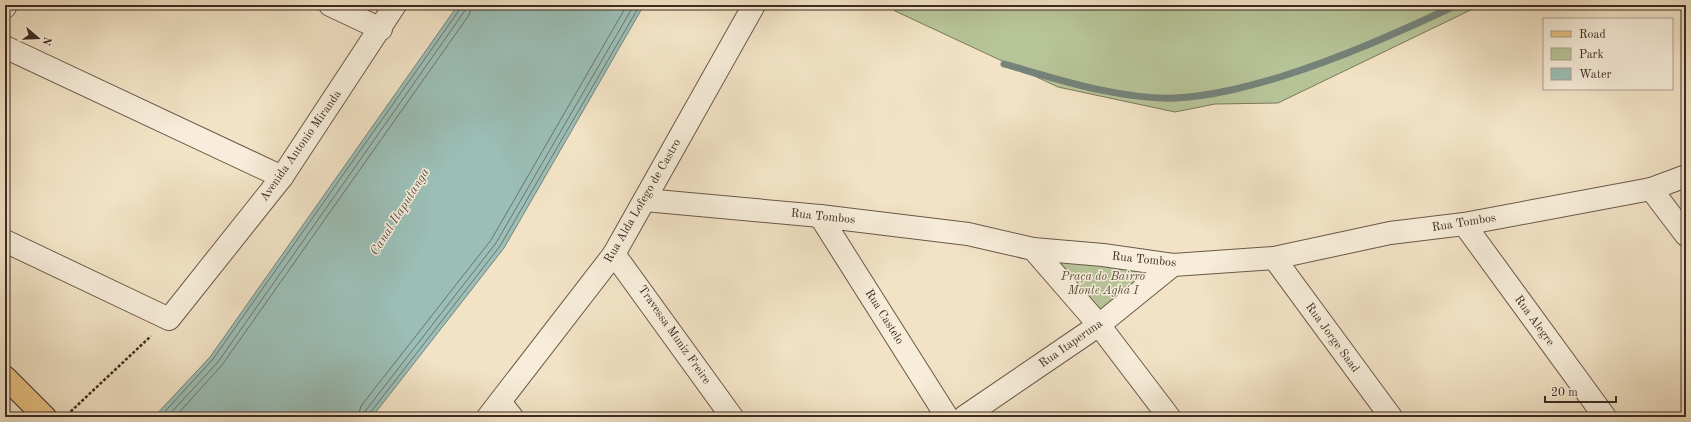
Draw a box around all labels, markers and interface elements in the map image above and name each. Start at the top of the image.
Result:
north arrow [18,18,58,58]
legend [1543,18,1673,90]
text: Road [1579,29,1606,41]
text: N [39,35,53,47]
text: Park [1579,49,1604,61]
text: Water [1579,69,1612,81]
street label: Avenida Antonio Miranda [258,88,344,204]
street label: Rua Alda Lofego de Castro [603,137,683,265]
water label: Canal Itaputanga [368,166,432,258]
street label: Rua Tombos [790,208,856,226]
street label: Rua Tombos [1431,212,1497,234]
street label: Rua Tombos [1111,251,1177,269]
park label: Praça do Bairro Monte Aghá I [1060,271,1146,297]
street label: Travessa Muniz Freire [635,284,713,387]
street label: Rua Castelo [862,287,906,347]
street label: Rua Alegre [1512,294,1557,349]
street label: Rua Jorge Saad [1303,301,1361,375]
street label: Rua Itaperuna [1037,318,1105,370]
scale bar [1545,378,1616,404]
text: 20 m [1551,387,1578,399]

